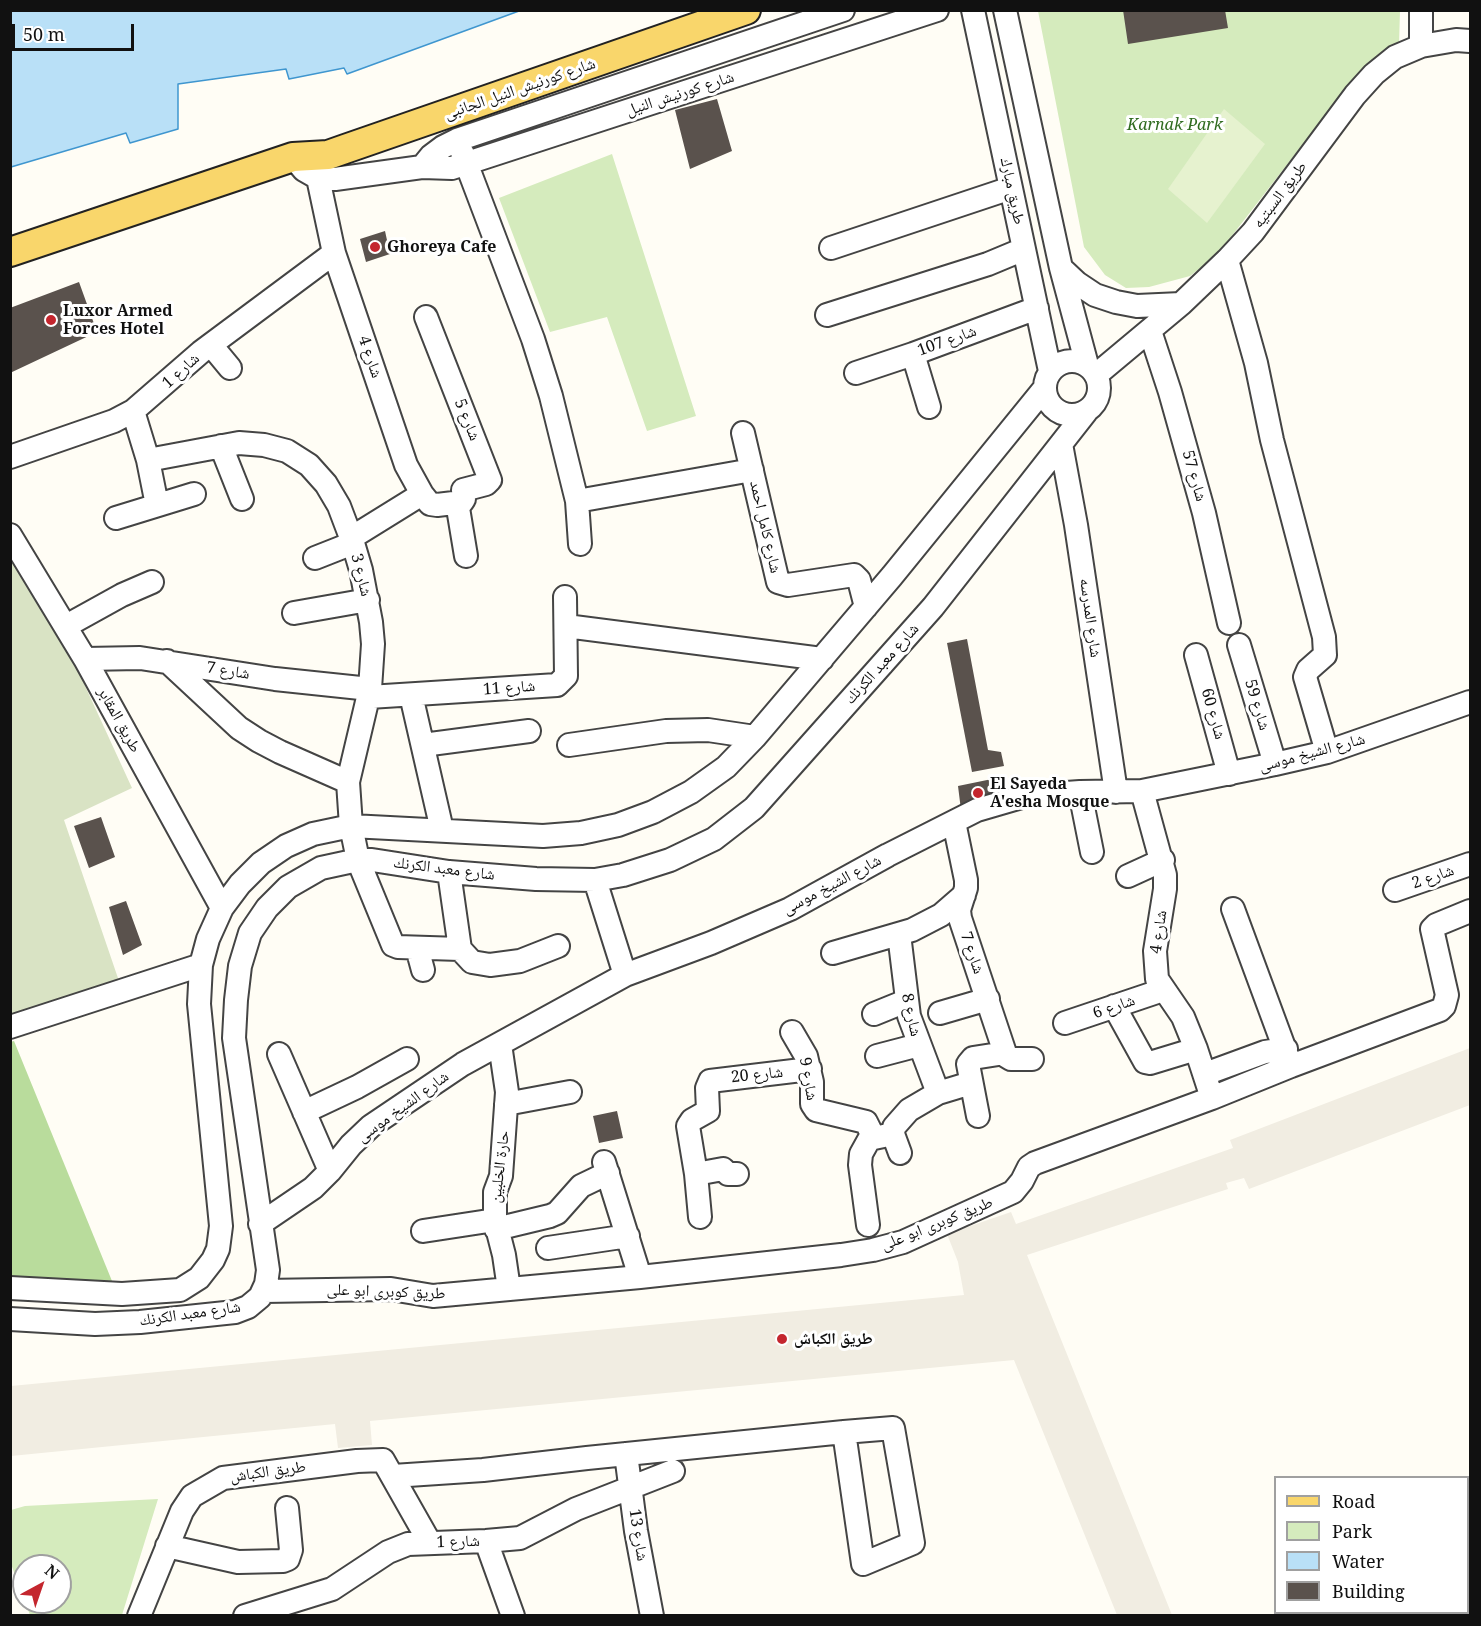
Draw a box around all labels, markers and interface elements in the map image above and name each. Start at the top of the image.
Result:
scale bar [15,12,136,50]
text: 50 m [23,22,65,46]
street label: شارع كورنيش النيل الجانبى [442,54,598,124]
street label: شارع كورنيش النيل [624,67,736,121]
park label: Karnak Park [1127,115,1223,135]
street label: طريق مبارك [996,156,1028,226]
street label: طريق السبتيه [1249,158,1311,232]
place label: Ghoreya Cafe [387,237,496,257]
marker: Ghoreya Cafe [368,240,382,254]
place label: Luxor Armed Forces Hotel [63,301,173,339]
marker: Luxor Armed Forces Hotel [44,313,58,327]
street label: شارع 107 [915,321,979,361]
street label: شارع 4 [354,333,386,381]
street label: شارع 1 [158,349,204,393]
street label: شارع 5 [450,396,484,444]
street label: شارع 57 [1178,448,1210,504]
street label: شارع كامل احمد [745,479,785,575]
street label: شارع 3 [346,552,376,598]
street label: شارع المدرسه [1075,577,1105,659]
street label: شارع معبد الكرنك [841,620,923,708]
street label: شارع 7 [205,658,251,684]
street label: شارع 11 [482,677,536,699]
street label: شارع 59 [1240,677,1274,733]
street label: طريق المقابر [93,684,145,756]
street label: شارع 60 [1197,686,1229,742]
street label: شارع الشيخ موسى [1257,730,1367,776]
place label: El Sayeda A'esha Mosque [990,774,1109,812]
marker: El Sayeda A'esha Mosque [971,786,985,800]
street label: شارع الشيخ موسى [779,851,885,919]
street label: شارع معبد الكرنك [392,853,496,885]
street label: شارع 2 [1409,861,1457,893]
street label: شارع 4 [1146,909,1172,955]
street label: شارع 7 [956,929,988,977]
street label: شارع 6 [1090,991,1138,1023]
street label: شارع 8 [897,992,925,1038]
street label: شارع 9 [795,1056,821,1102]
street label: شارع 20 [730,1063,784,1087]
street label: شارع الشيخ موسى [353,1067,453,1147]
street label: حارة الخلبين [486,1130,514,1204]
street label: طريق كوبرى ابو على [878,1193,996,1255]
street label: طريق كوبرى ابو على [326,1280,446,1304]
street label: شارع معبد الكرنك [138,1297,242,1331]
place label: طريق الكباش [794,1329,873,1349]
marker: طريق الكباش [775,1332,789,1346]
street label: طريق الكباش [229,1457,307,1487]
legend [1274,1476,1469,1614]
text: Road [1332,1489,1375,1513]
street label: شارع 13 [624,1508,652,1562]
text: Park [1332,1519,1372,1543]
street label: شارع 1 [436,1532,480,1552]
text: Water [1332,1549,1384,1573]
north arrow [12,1554,72,1614]
text: N [40,1559,64,1584]
text: Building [1332,1579,1405,1603]

